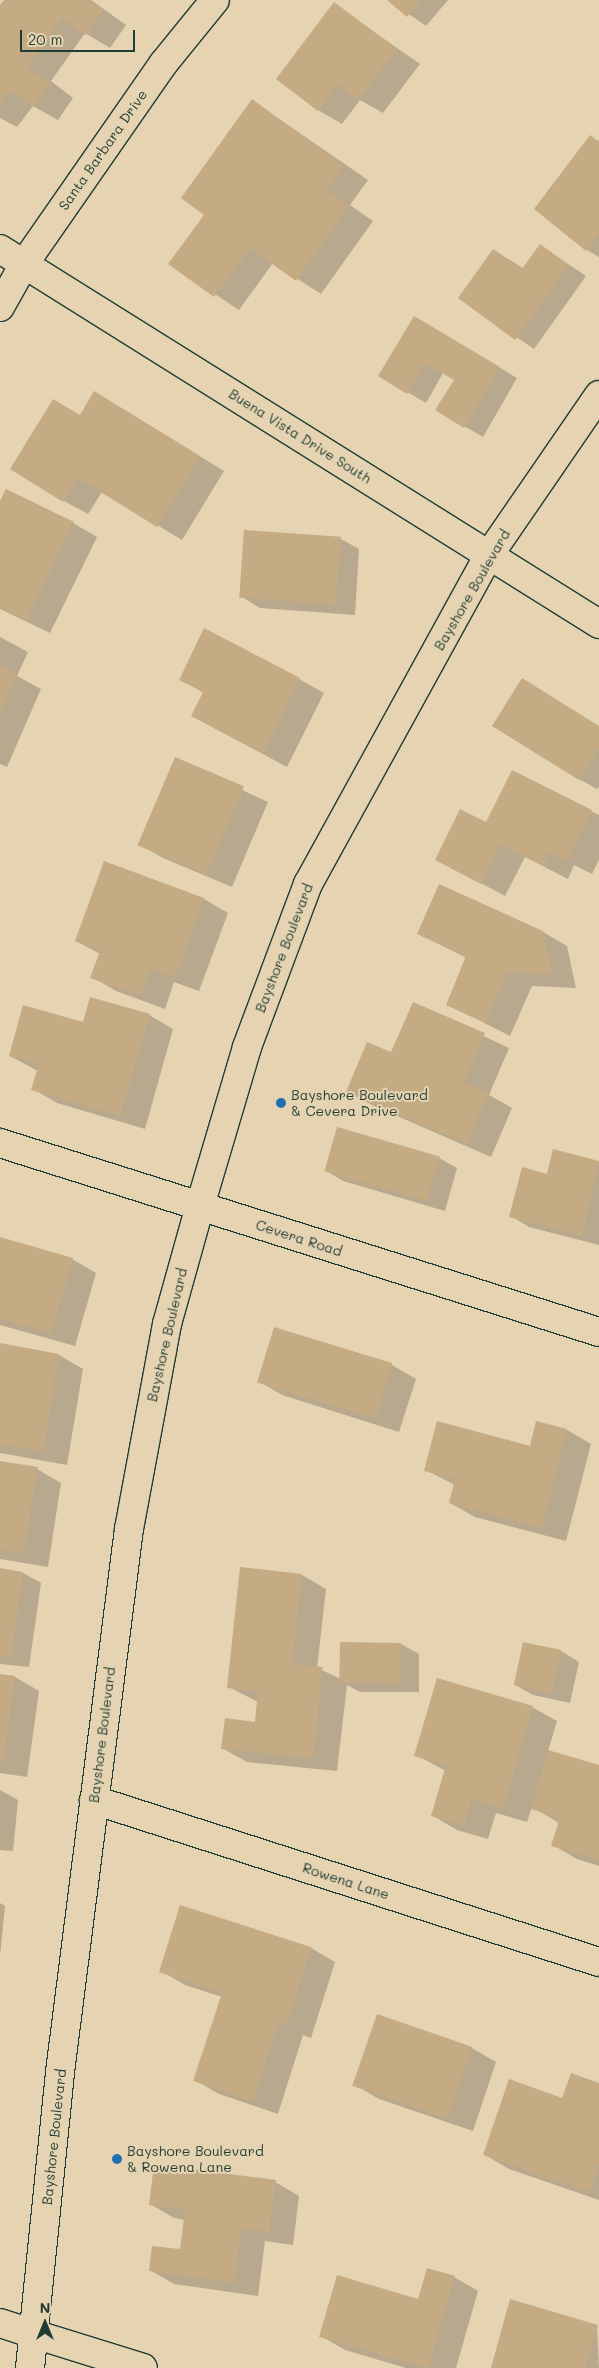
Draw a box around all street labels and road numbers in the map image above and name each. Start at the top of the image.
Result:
street label: Santa Barbara Drive [55,87,151,213]
street label: Buena Vista Drive South [226,385,374,487]
street label: Bayshore Boulevard [431,527,513,653]
street label: Bayshore Boulevard [252,881,316,1015]
street label: Cevera Road [254,1216,344,1260]
street label: Bayshore Boulevard [143,1266,191,1404]
street label: Bayshore Boulevard [85,1666,119,1804]
street label: Rowena Lane [300,1859,392,1903]
street label: Bayshore Boulevard [38,2068,70,2206]

